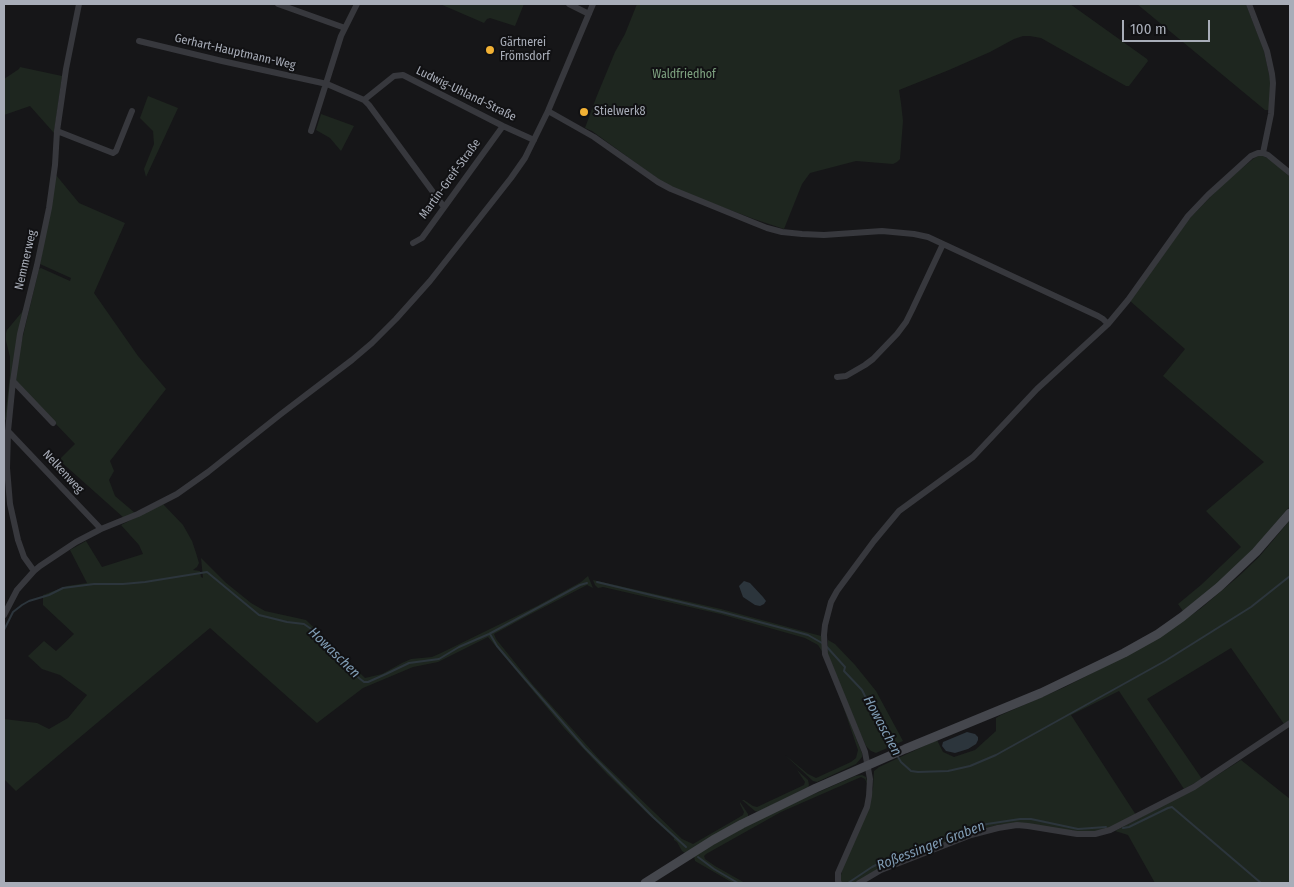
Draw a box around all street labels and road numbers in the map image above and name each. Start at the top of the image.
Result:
street label: Gerhart-Hauptmann-Weg [173,31,297,73]
street label: Ludwig-Uhland-Straße [414,63,518,125]
street label: Martin-Greif-Straße [416,136,484,222]
street label: Nemmerweg [12,229,40,291]
street label: Nelkenweg [39,448,87,496]

